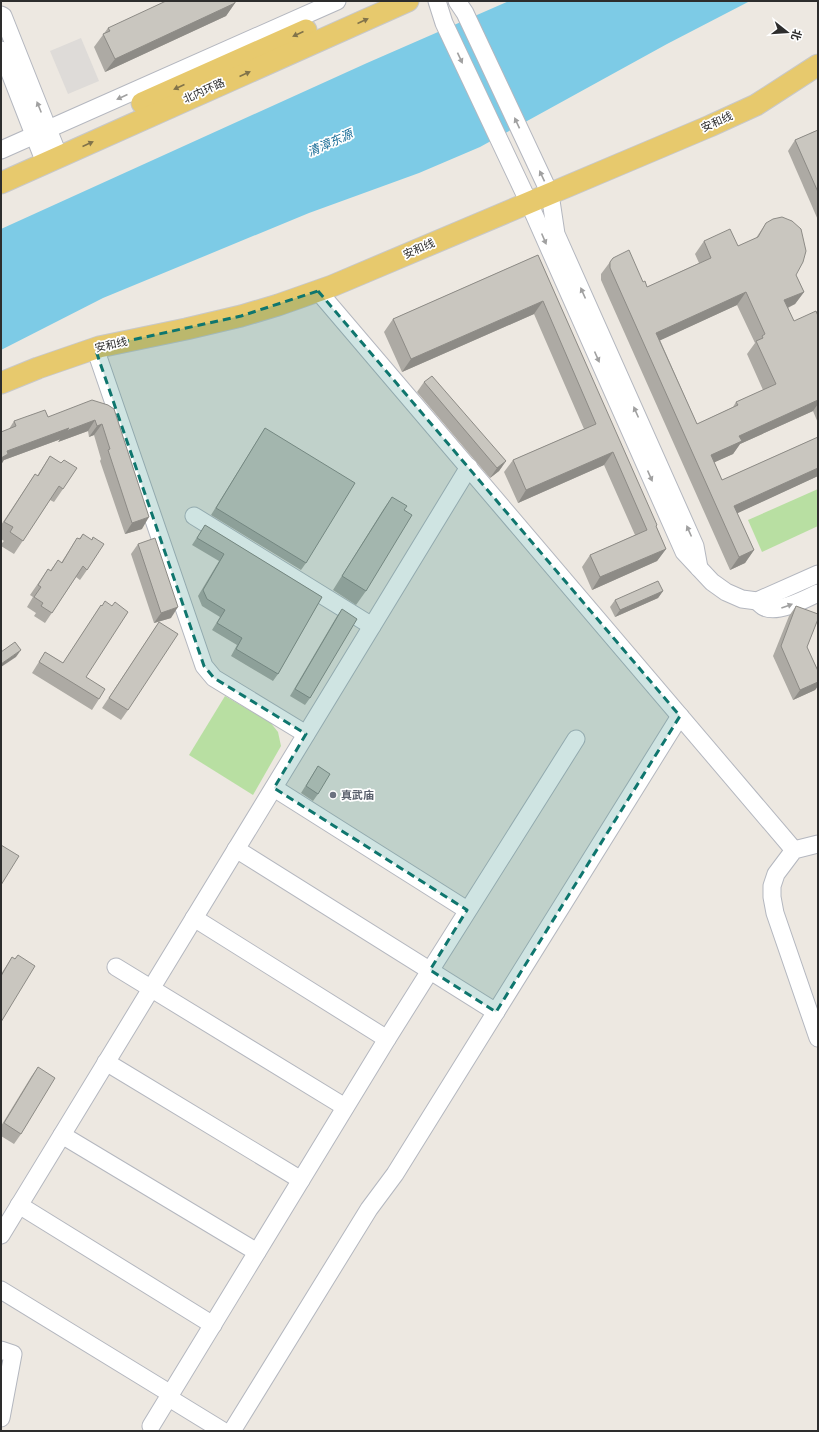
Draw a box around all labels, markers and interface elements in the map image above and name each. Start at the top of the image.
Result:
north arrow [767,12,807,52]
one-way arrow [358,18,369,24]
text: 北 [788,28,804,42]
one-way arrow [293,31,304,37]
one-way arrow [457,52,463,64]
one-way arrow [239,70,251,76]
street label: 北内环路 [181,76,227,106]
one-way arrow [173,84,185,90]
one-way arrow [116,94,128,100]
one-way arrow [36,101,42,113]
street label: 安和线 [699,109,735,135]
one-way arrow [514,118,520,129]
water label: 清漳东源 [305,126,357,159]
one-way arrow [82,141,93,147]
one-way arrow [539,171,545,182]
one-way arrow [542,233,548,245]
street label: 安和线 [401,237,437,261]
one-way arrow [579,287,585,299]
street label: 安和线 [93,335,129,355]
one-way arrow [594,352,600,363]
one-way arrow [632,406,639,418]
one-way arrow [647,470,653,482]
one-way arrow [685,524,691,536]
one-way arrow [782,602,794,608]
place label: 真武庙 [341,789,374,802]
marker: 真武庙 [328,790,338,800]

